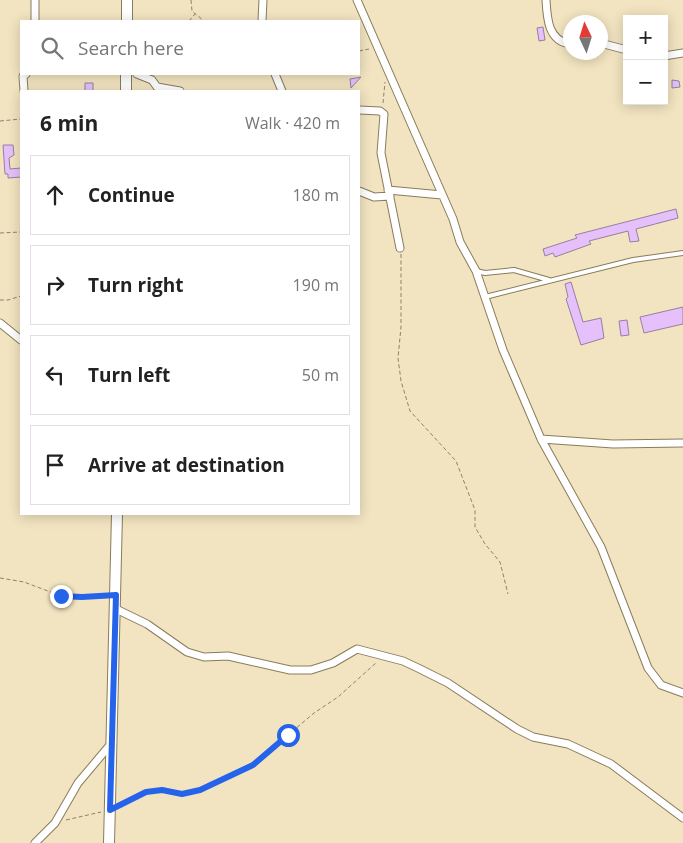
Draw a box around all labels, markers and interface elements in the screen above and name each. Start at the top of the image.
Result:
north arrow [563,15,608,60]
map controls [623,15,668,105]
button: + [623,15,668,60]
search box [20,20,360,75]
icon: search [38,34,66,62]
text: Search here [78,35,184,61]
button: − [623,60,668,105]
text: 6 min [40,109,98,137]
text: Walk · 420 m [245,112,340,134]
icon: ahead [41,181,69,209]
text: Continue [88,182,175,208]
text: 180 m [293,184,339,206]
icon: right [41,271,69,299]
text: Turn right [88,272,183,298]
text: 190 m [293,274,339,296]
icon: left [41,361,69,389]
text: Turn left [88,362,170,388]
text: 50 m [302,364,339,386]
icon: arrive [41,451,69,479]
text: Arrive at destination [88,452,285,478]
route end [50,585,73,608]
route start [277,724,300,747]

